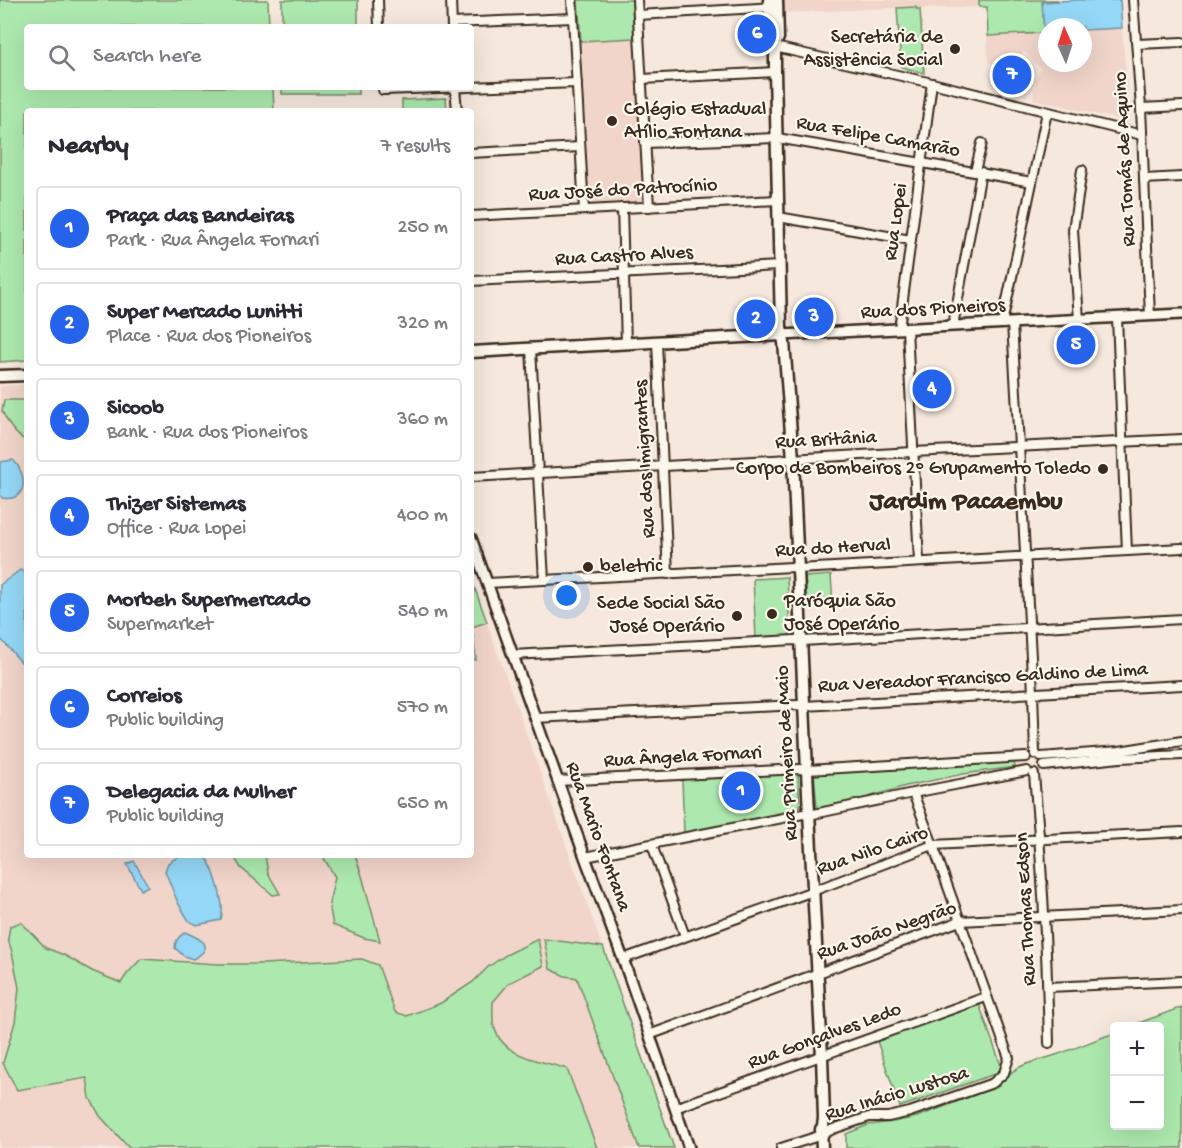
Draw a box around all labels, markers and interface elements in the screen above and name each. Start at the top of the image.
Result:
pin: 6 [738,12,777,57]
north arrow [1038,18,1092,72]
search box [24,24,474,90]
place label: Secretária de Assistência Social [804,27,944,73]
icon: search [45,41,78,74]
marker: Secretária de Assistência Social [948,42,962,56]
text: Search here [93,44,201,70]
pin: 7 [992,52,1032,98]
street label: Rua Tomás de Aquino [1110,71,1142,247]
place label: Colégio Estadual Atílio Fontana [624,99,766,145]
street label: Rua Felipe Camarão [794,112,962,164]
marker: Colégio Estadual Atílio Fontana [605,114,619,128]
text: Nearby [48,132,129,163]
text: 7 results [381,136,450,159]
street label: Rua José do Patrocínio [528,175,718,207]
street label: Rua Lopei [880,182,914,262]
text: Praça das Bandeiras [107,204,293,230]
text: 1 [65,217,74,240]
text: 250 m [397,217,448,240]
text: Park · Rua Ângela Fornari [107,230,320,253]
street label: Rua Castro Alves [554,242,694,272]
pin: 3 [794,294,834,340]
street label: Rua dos Pioneiros [860,295,1006,325]
pin: 2 [736,296,776,342]
text: Super Mercado Lunitti [107,300,303,326]
text: 2 [65,313,74,336]
text: 320 m [398,313,448,336]
pin: 5 [1056,322,1096,368]
text: Place · Rua dos Pioneiros [107,326,311,349]
pin: 4 [912,366,952,412]
street label: Rua dos Imigrantes [630,379,662,539]
text: Sicoob [107,396,164,422]
text: 3 [64,409,75,432]
text: 360 m [397,409,448,432]
text: Bank · Rua dos Pioneiros [107,422,307,445]
street label: Rua Britânia [775,427,878,455]
place label: Corpo de Bombeiros 2º Grupamento Toledo [736,458,1091,481]
marker: Corpo de Bombeiros 2º Grupamento Toledo [1096,462,1110,476]
district label: Jardim Pacaembu [869,488,1063,519]
text: Thizer Sistemas [107,492,245,518]
text: 4 [65,505,74,528]
text: 400 m [397,505,448,528]
text: Office · Rua Lopei [107,518,246,541]
street label: Rua do Herval [775,534,891,564]
place label: beletric [600,556,663,579]
marker: beletric [581,560,595,574]
your location [552,581,581,610]
text: Morbeh Supermercado [107,588,311,614]
place label: Paróquia São José Operário [783,591,900,637]
place label: Sede Social São José Operário [597,593,725,639]
text: 5 [64,601,75,624]
text: 540 m [398,601,448,624]
marker: Paróquia São José Operário [765,607,779,621]
marker: Sede Social São José Operário [730,609,744,623]
text: Supermarket [107,614,213,637]
street label: Rua Vereador Francisco Galdino de Lima [817,659,1149,699]
street label: Rua Primeiro de Maio [772,665,804,841]
text: Correios [107,684,182,710]
text: 6 [64,697,75,720]
text: 570 m [397,697,448,720]
text: Public building [107,710,224,733]
street label: Rua Ângela Fornari [603,741,763,774]
street label: Rua Mario Fontana [559,759,635,916]
pin: 1 [722,768,760,814]
text: Delegacia da Mulher [107,780,295,806]
text: 7 [64,793,75,816]
text: 650 m [397,793,448,816]
text: Public building [107,806,224,829]
street label: Rua Nilo Cairo [814,822,932,882]
street label: Rua Thomas Edson [1011,831,1042,986]
street label: Rua João Negrão [814,897,960,967]
street label: Rua Gonçalves Ledo [745,999,905,1075]
map controls [1110,1022,1164,1130]
button: + [1110,1022,1164,1076]
street label: Rua Inácio Lustosa [823,1062,972,1128]
button: − [1110,1076,1164,1130]

